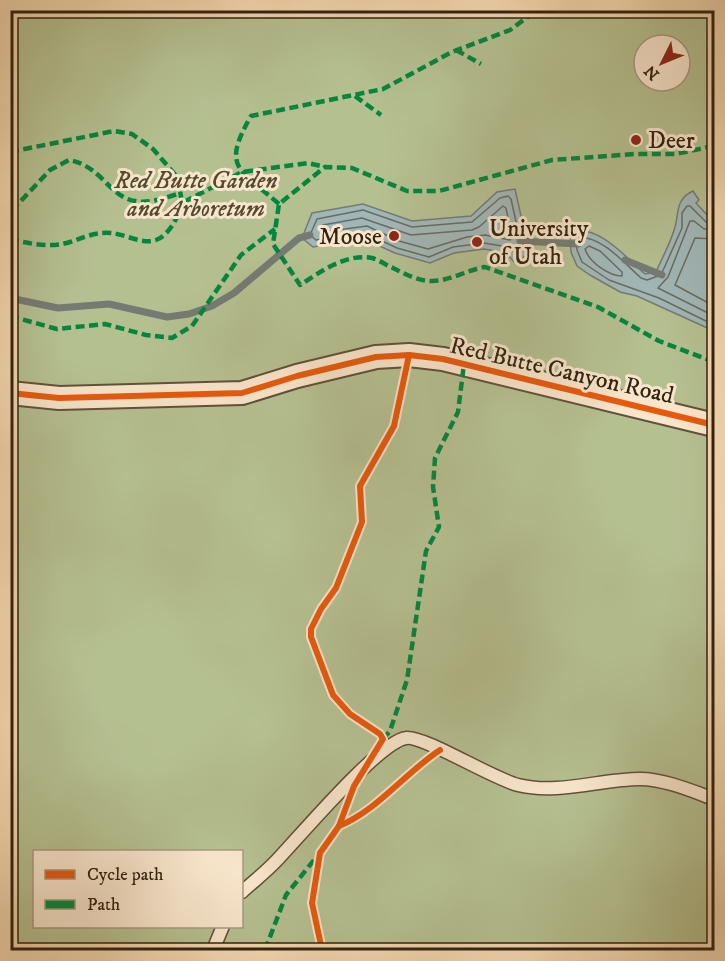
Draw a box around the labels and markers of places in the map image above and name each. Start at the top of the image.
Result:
place label: Deer [648,126,695,156]
marker: Deer [629,133,643,147]
place label: University of Utah [489,214,589,272]
place label: Moose [319,222,382,252]
marker: Moose [387,229,401,243]
marker: University of Utah [470,235,484,249]

